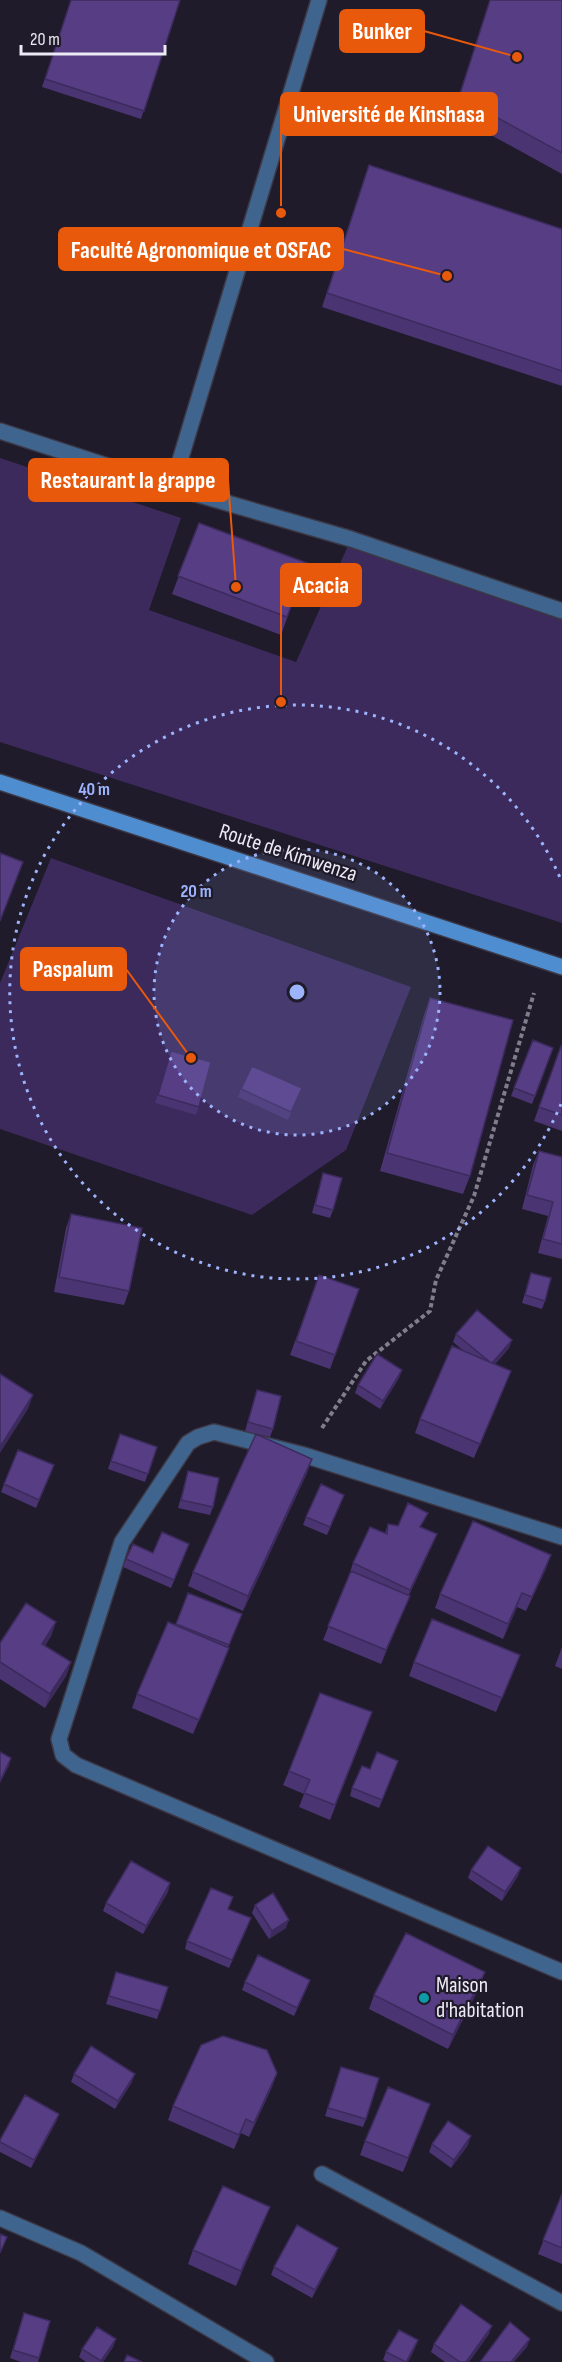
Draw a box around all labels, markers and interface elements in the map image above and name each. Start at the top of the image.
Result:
callout: Bunker [340,10,424,52]
text: Bunker [352,17,413,46]
scale bar [21,18,165,56]
text: 20 m [30,29,60,50]
callout: Université de Kinshasa [281,93,497,135]
text: Université de Kinshasa [293,100,485,129]
callout: Faculté Agronomique et OSFAC [59,228,343,270]
text: Faculté Agronomique et OSFAC [71,236,331,265]
callout: Restaurant la grappe [29,459,228,501]
text: Restaurant la grappe [40,466,216,495]
callout: Acacia [281,564,361,606]
text: Acacia [292,571,349,600]
text: 40 m [78,779,110,800]
street label: Route de Kimwenza [215,818,361,888]
text: 20 m [180,881,212,902]
callout: Paspalum [21,948,126,990]
text: Paspalum [32,955,114,984]
centre of rings [287,982,307,1002]
place label: Maison d'habitation [436,1972,524,2024]
marker: Maison d'habitation [417,1991,431,2005]

